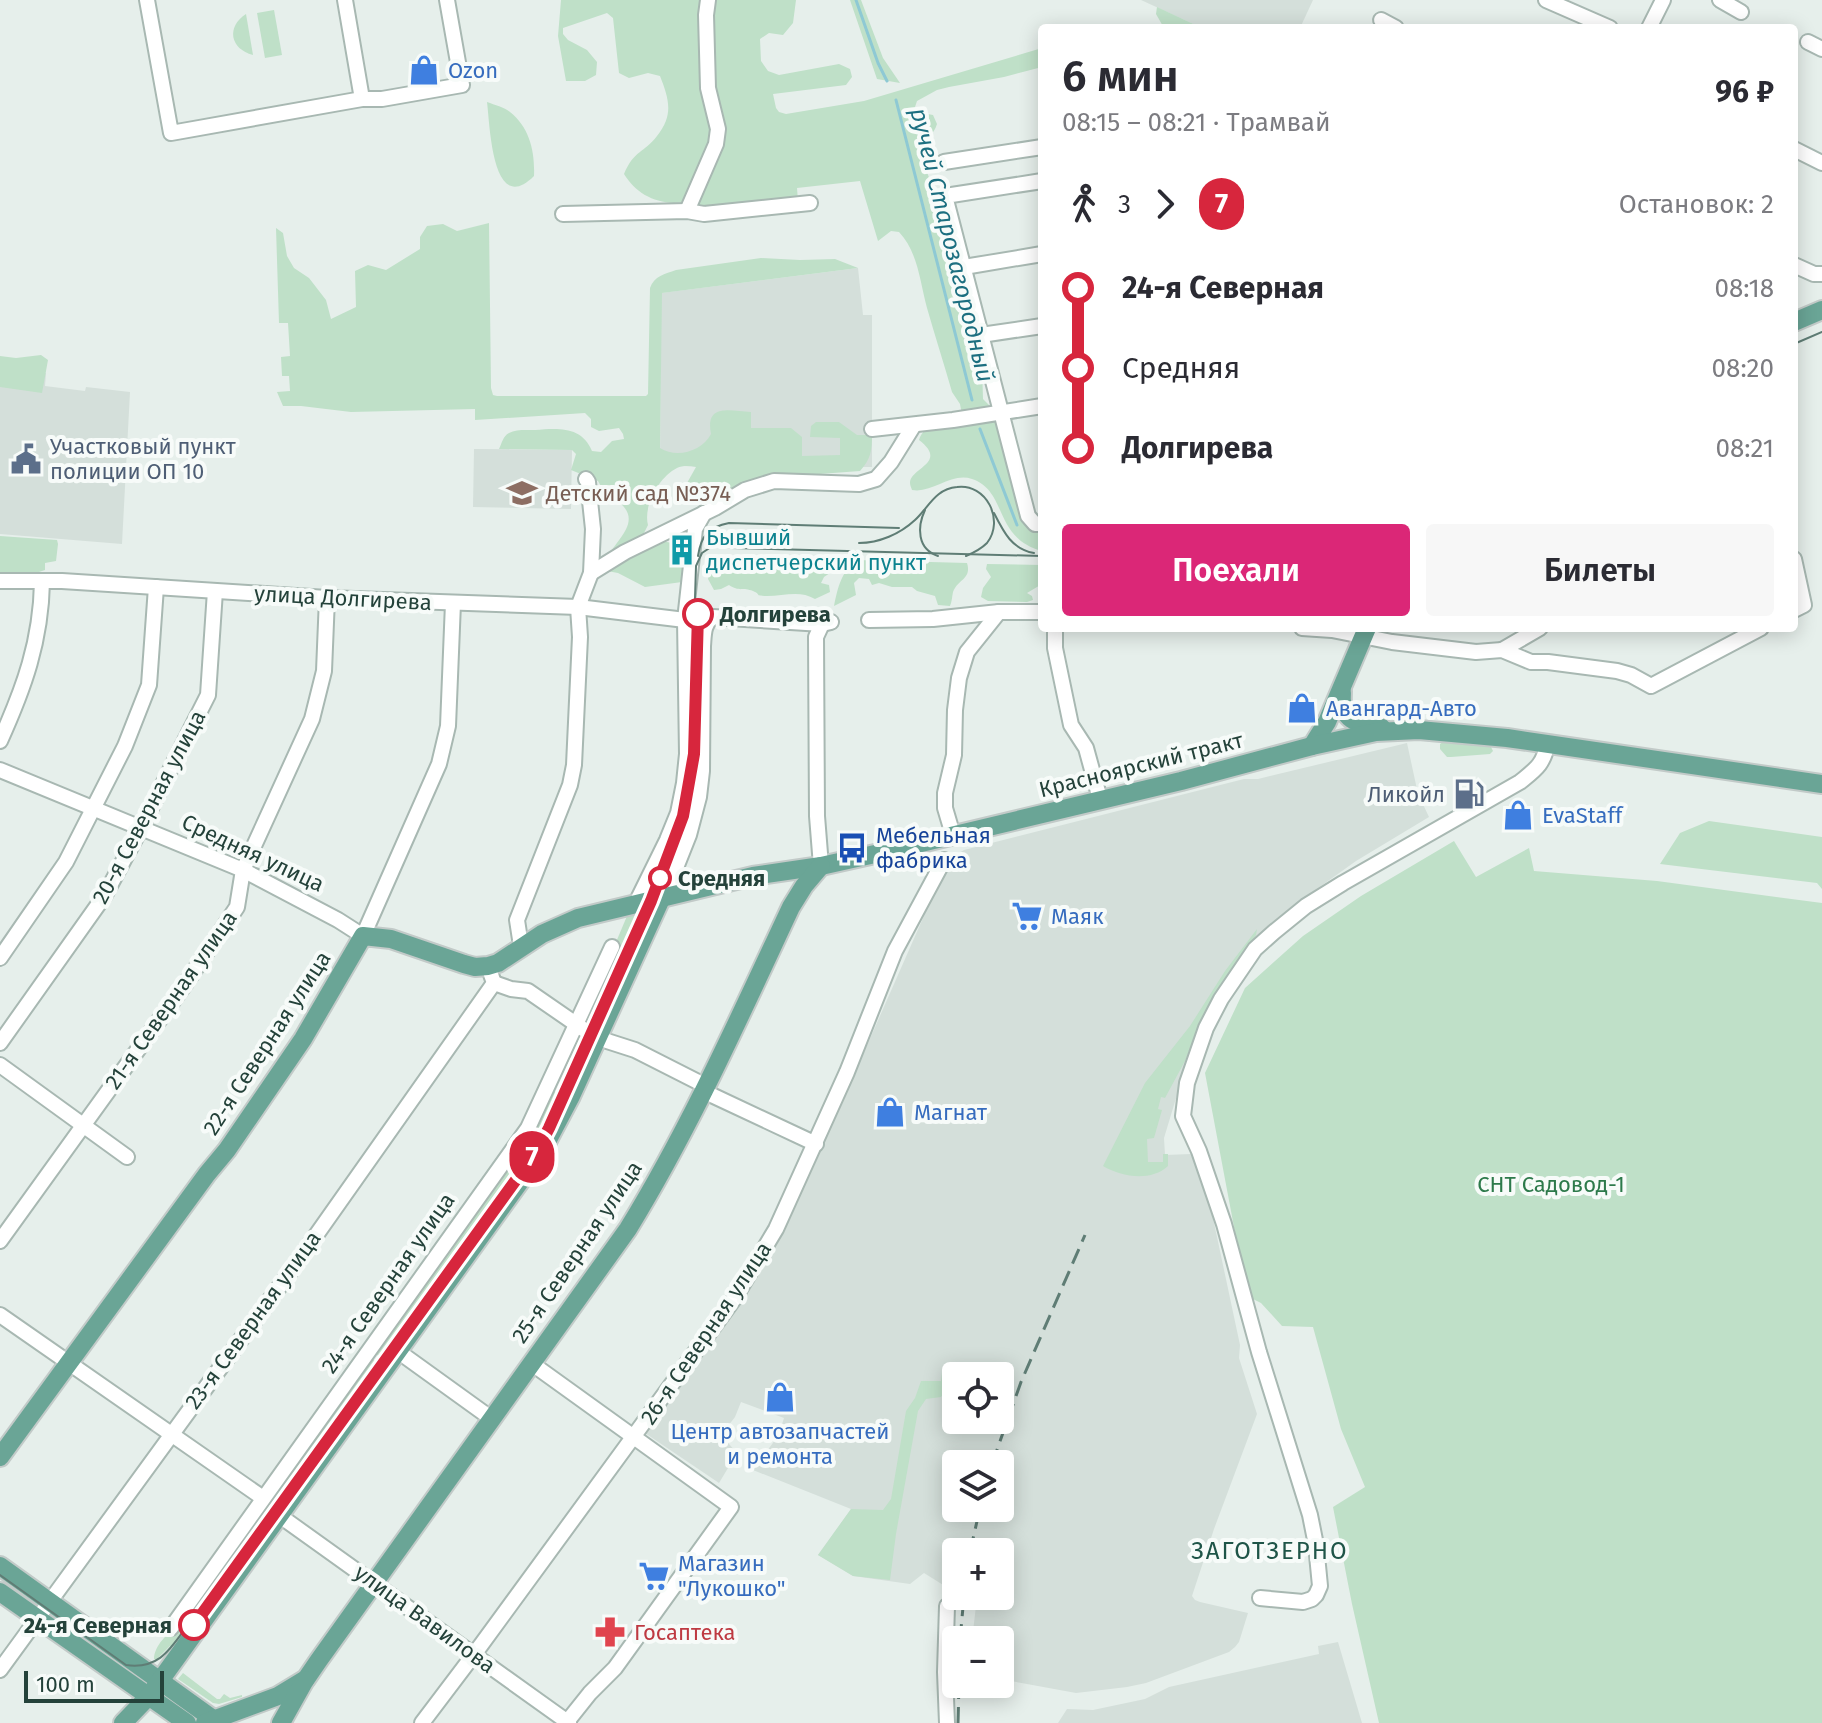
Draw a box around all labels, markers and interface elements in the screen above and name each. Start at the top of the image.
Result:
text: 6 мин [1062,50,1179,103]
shop icon: Ozon [407,53,441,87]
place label: Ozon [448,57,498,84]
text: 96 ₽ [1715,74,1774,110]
water label: ручей Старозагородный [904,105,1000,385]
text: 08:15 – 08:21 · Трамвай [1062,107,1331,138]
icon: walk [1062,182,1106,226]
icon: forward [1143,182,1187,226]
text: 7 [1215,187,1228,220]
text: 3 [1118,189,1131,220]
text: Остановок: 2 [1619,189,1774,220]
text: 24-я Северная [1122,270,1324,306]
text: 08:18 [1714,273,1774,304]
text: Средняя [1122,350,1240,386]
text: 08:20 [1712,353,1774,384]
text: Долгирева [1122,430,1273,466]
place label: Участковый пункт полиции ОП 10 [50,433,236,485]
text: 08:21 [1715,433,1774,464]
public building icon: Участковый пункт полиции ОП 10 [9,442,43,476]
school or university icon: Детский сад №374 [505,476,539,510]
place label: Детский сад №374 [545,480,731,507]
place label: Бывший диспетчерский пункт [706,524,926,576]
button: Поехали [1062,524,1410,616]
button: Билеты [1426,524,1774,616]
building icon: Бывший диспетчерский пункт [665,533,699,567]
street label: улица Долгирева [254,580,432,616]
marker: Долгирева [683,599,713,629]
place label: Долгирева [719,601,831,628]
shop icon: Авангард-Авто [1285,691,1319,725]
place label: Авангард-Авто [1326,695,1477,722]
street label: 20-я Северная улица [87,706,211,908]
street label: Красноярский тракт [1036,727,1246,803]
fuel station icon: Ликойл [1452,777,1486,811]
place label: Ликойл [1367,781,1445,808]
shop icon: EvaStaff [1501,798,1535,832]
place label: EvaStaff [1542,802,1624,829]
street label: Средняя улица [178,808,328,898]
place label: Мебельная фабрика [876,822,991,874]
bus stop icon: Мебельная фабрика [835,831,869,865]
place label: Средняя [678,865,765,892]
marker: Средняя [649,867,671,889]
supermarket icon: Маяк [1010,899,1044,933]
place label: Маяк [1051,903,1104,930]
street label: 21-я Северная улица [99,905,243,1095]
street label: 22-я Северная улица [197,946,337,1140]
shop icon: Магнат [873,1095,907,1129]
place label: Магнат [914,1099,987,1126]
line badge: 7 [506,1131,558,1183]
text: 7 [525,1140,539,1173]
street label: 25-я Северная улица [506,1156,648,1348]
park label: СНТ Садовод-1 [1477,1171,1625,1198]
street label: 24-я Северная улица [316,1188,460,1378]
street label: 23-я Северная улица [179,1226,327,1414]
street label: 26-я Северная улица [635,1236,777,1430]
map controls [942,1362,1014,1698]
button: locate [942,1362,1014,1434]
shop icon: Центр автозапчастей и ремонта [763,1380,797,1414]
place label: Центр автозапчастей и ремонта [670,1418,890,1470]
button: layers [942,1450,1014,1522]
district label: ЗАГОТЗЕРНО [1191,1537,1349,1565]
button: + [942,1538,1014,1610]
place label: Магазин "Лукошко" [678,1550,786,1602]
street label: улица Вавилова [349,1559,501,1679]
supermarket icon: Магазин "Лукошко" [637,1559,671,1593]
marker: 24-я Северная [179,1610,209,1640]
place label: 24-я Северная [24,1612,172,1639]
pharmacy icon: Госаптека [593,1615,627,1649]
place label: Госаптека [634,1619,736,1646]
button: − [942,1626,1014,1698]
scale bar [24,1667,164,1703]
text: 100 m [36,1671,95,1698]

